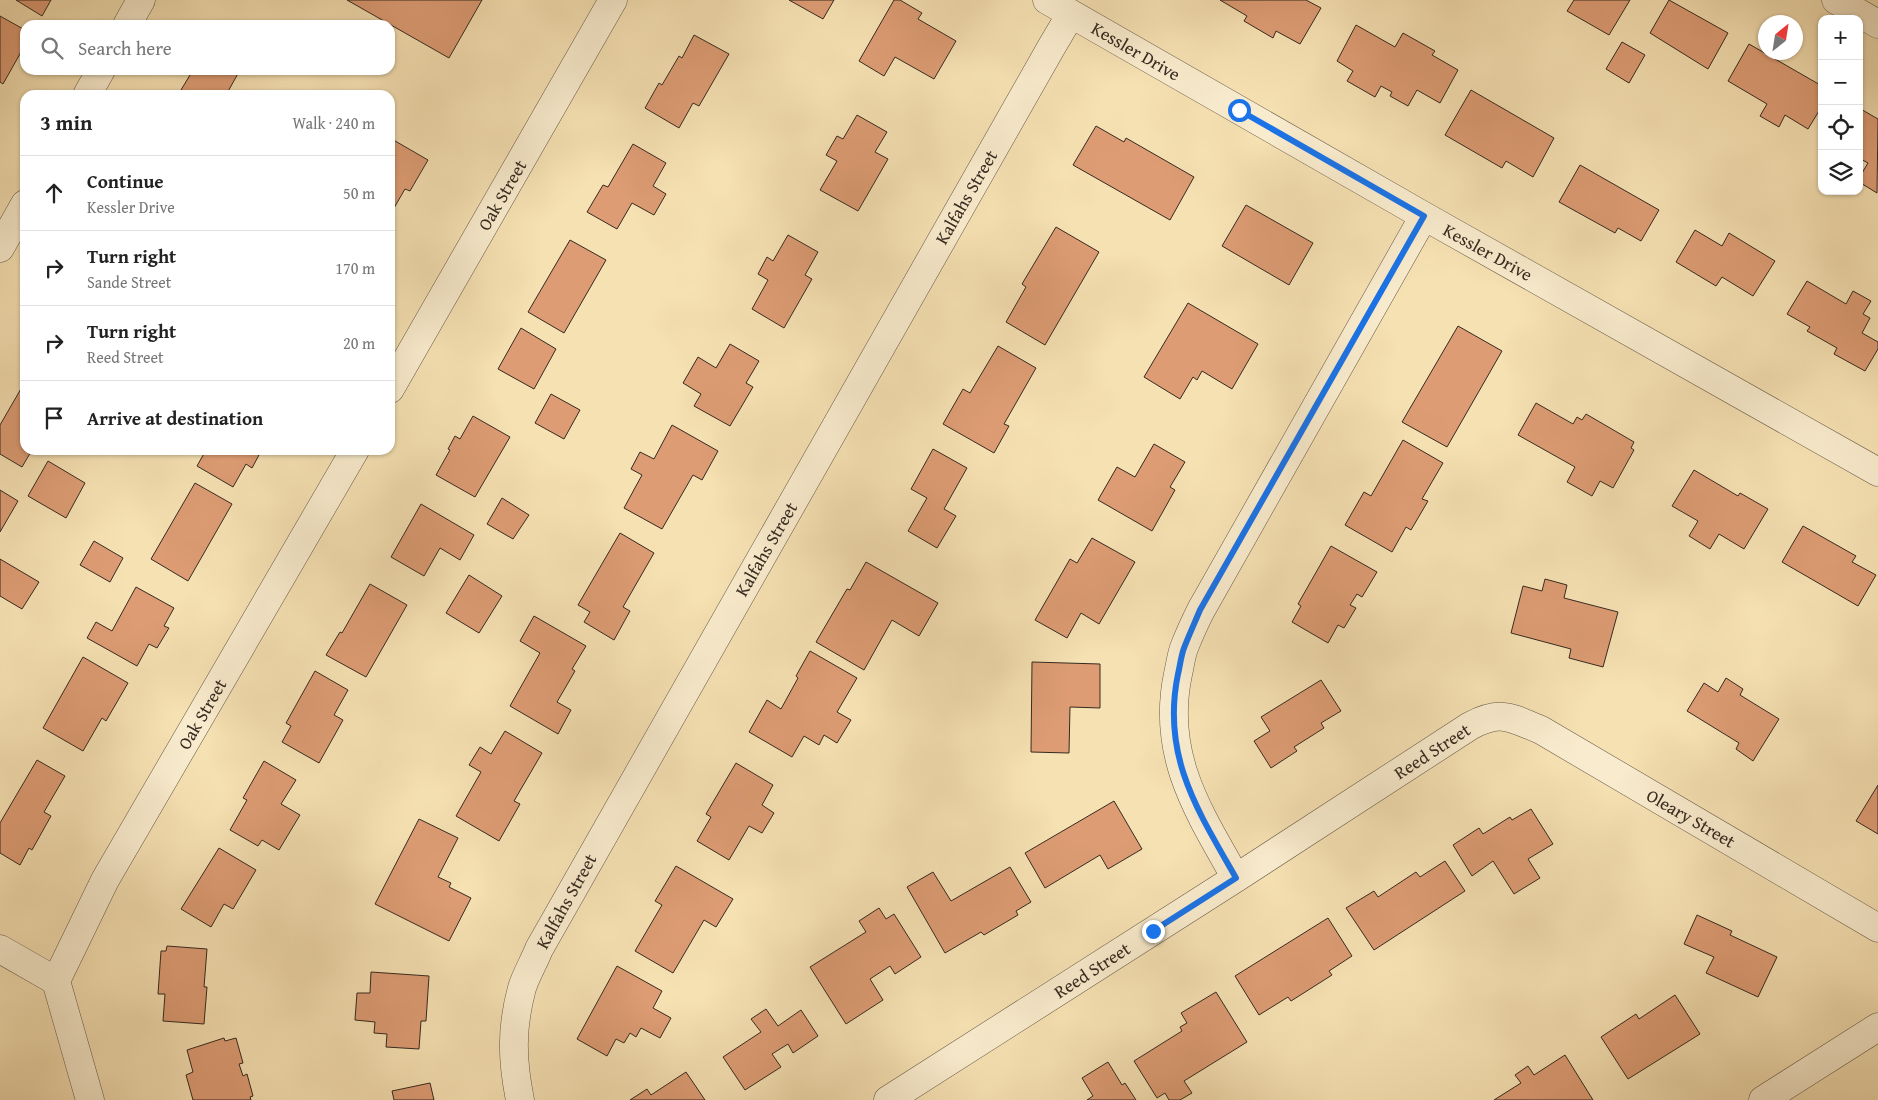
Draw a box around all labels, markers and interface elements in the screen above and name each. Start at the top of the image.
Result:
street label: Kessler Drive [1087,15,1185,87]
north arrow [1758,15,1803,60]
map controls [1818,15,1863,195]
button: + [1818,15,1863,60]
search box [20,20,395,75]
icon: search [38,34,66,62]
text: Search here [78,34,172,62]
button: − [1818,60,1863,105]
route start [1228,99,1251,122]
button: locate [1818,105,1863,150]
text: 3 min [40,107,92,138]
text: Walk · 240 m [292,111,375,135]
street label: Kalfahs Street [928,144,1004,249]
button: layers [1818,150,1863,195]
street label: Oak Street [471,154,534,236]
text: Continue [87,167,164,195]
icon: ahead [40,179,68,207]
text: 50 m [343,181,375,205]
text: Kessler Drive [87,195,175,219]
street label: Kessler Drive [1438,216,1538,288]
text: Turn right [87,242,176,270]
icon: right [40,254,68,282]
text: 170 m [335,256,375,280]
text: Sande Street [87,270,171,294]
text: Turn right [87,317,176,345]
icon: right [40,329,68,357]
text: 20 m [343,331,375,355]
text: Reed Street [87,345,164,369]
icon: arrive [40,404,68,432]
text: Arrive at destination [87,404,263,432]
street label: Kalfahs Street [728,496,804,601]
street label: Oak Street [171,673,234,755]
street label: Reed Street [1388,716,1476,786]
street label: Oleary Street [1641,782,1741,855]
street label: Kalfahs Street [529,848,604,954]
route end [1142,920,1165,943]
street label: Reed Street [1048,935,1136,1005]

